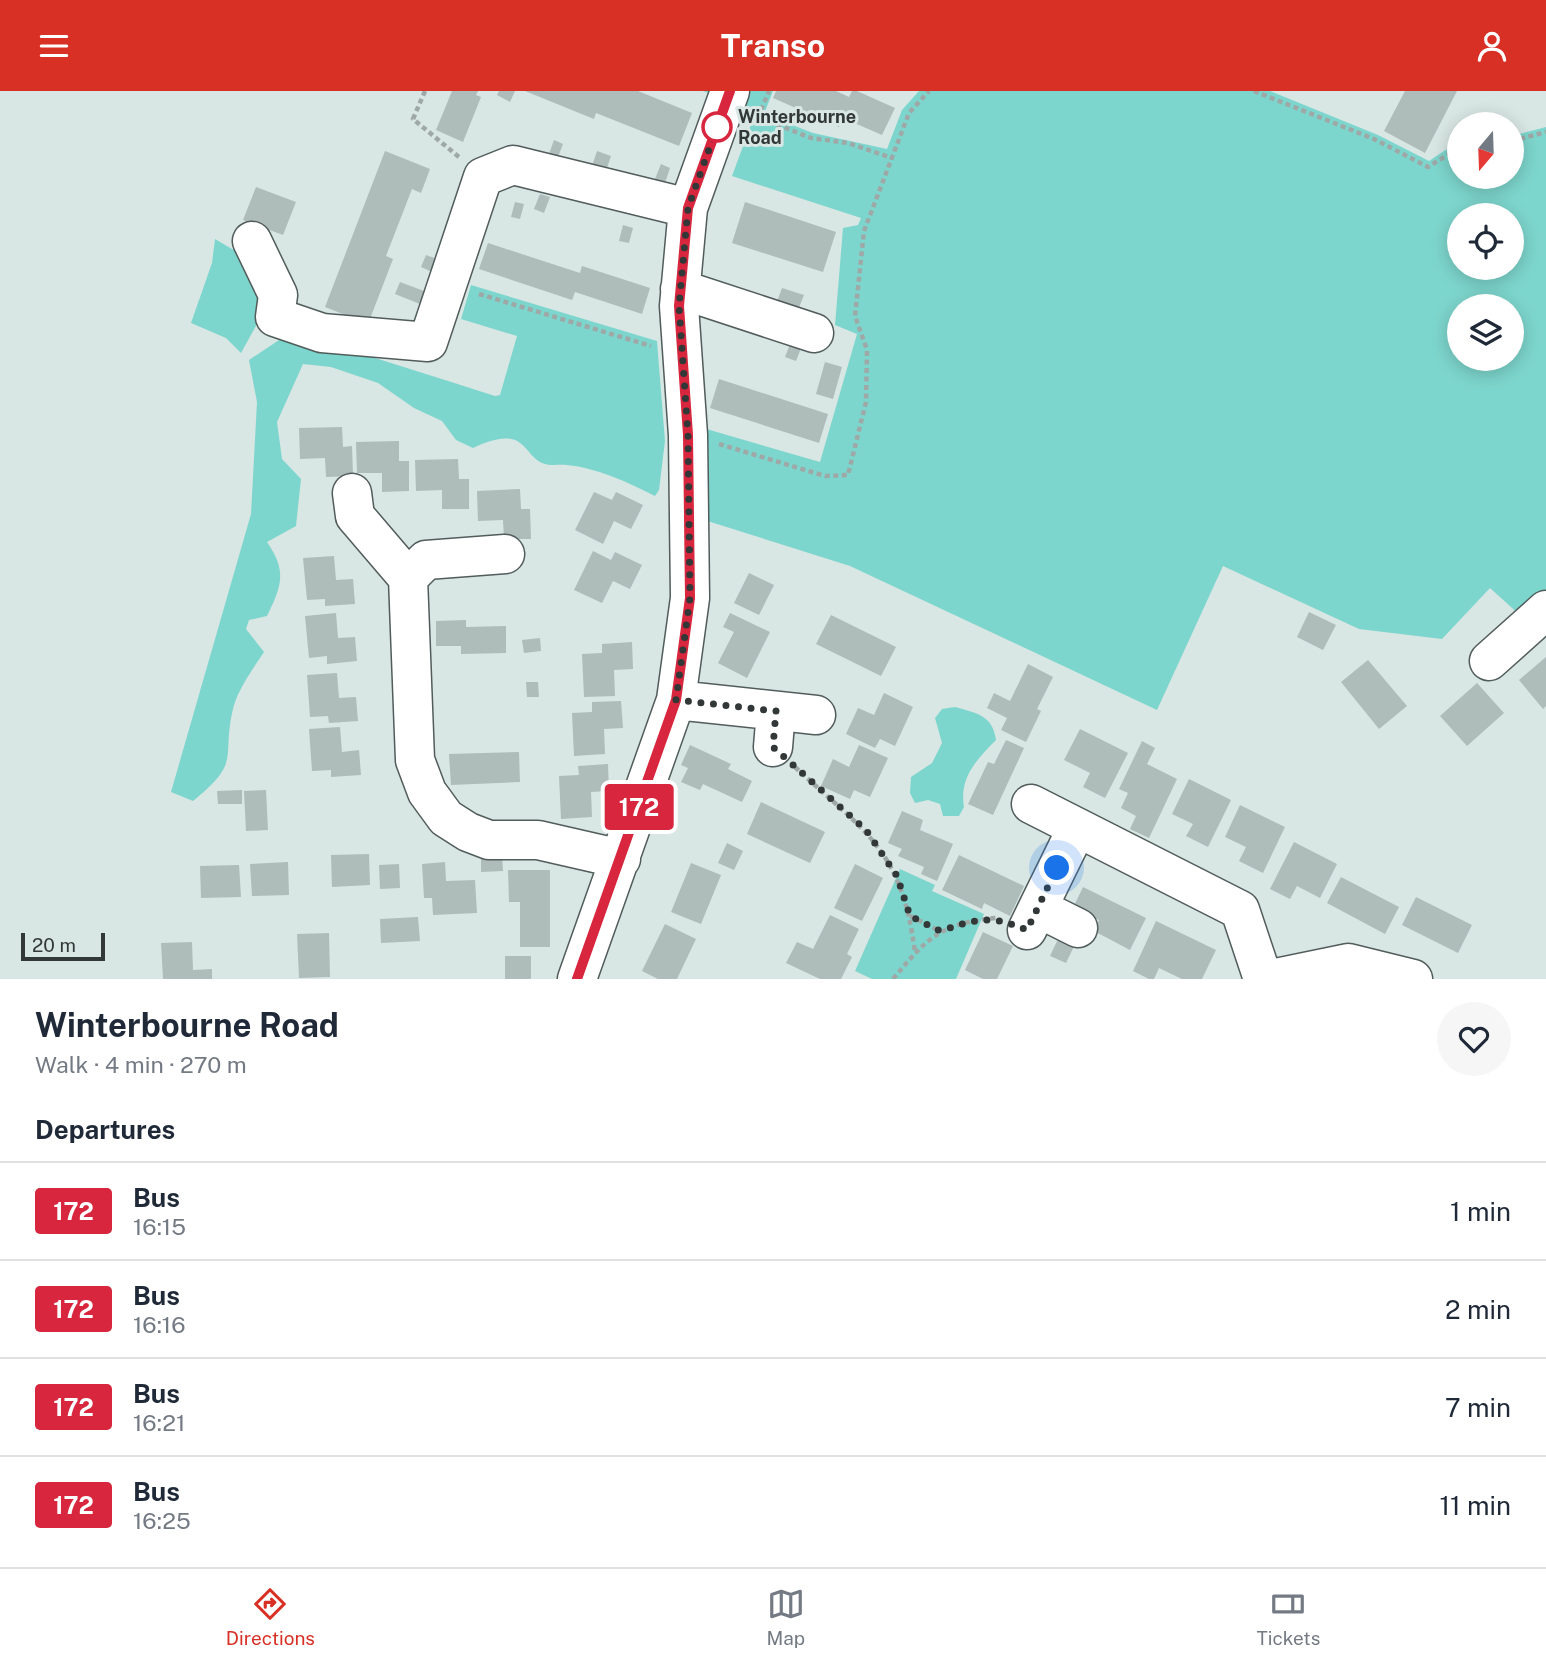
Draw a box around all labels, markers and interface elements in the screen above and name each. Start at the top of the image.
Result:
icon: menu [35,27,73,65]
text: Transo [721,27,825,64]
icon: person [1473,27,1511,65]
place label: Winterbourne Road [738,106,856,148]
marker: Winterbourne Road [702,112,732,142]
north arrow [1447,112,1524,189]
map controls [1447,112,1524,371]
button: locate [1447,203,1524,280]
button: layers [1447,294,1524,371]
line badge: 172 [599,784,679,830]
text: 172 [619,793,659,821]
your location [1039,850,1074,885]
scale bar [21,930,105,962]
text: 20 m [32,934,76,956]
button: heart [1437,1002,1511,1076]
text: Winterbourne Road [35,1006,339,1044]
text: Walk · 4 min · 270 m [35,1051,247,1078]
text: Departures [35,1114,175,1145]
text: Bus [133,1182,180,1213]
text: 1 min [1450,1196,1511,1227]
text: 172 [53,1197,94,1225]
text: 16:15 [133,1213,186,1240]
text: Bus [133,1280,180,1311]
text: 2 min [1445,1294,1511,1325]
text: 172 [53,1295,94,1323]
text: 16:16 [133,1311,186,1338]
text: Bus [133,1378,180,1409]
text: 7 min [1445,1392,1511,1423]
text: 172 [53,1393,94,1421]
text: 16:21 [133,1409,185,1436]
text: Bus [133,1476,180,1507]
text: 11 min [1439,1490,1511,1521]
text: 172 [53,1491,94,1519]
text: 16:25 [133,1507,191,1534]
tab: Directions [226,1585,315,1649]
tab: Map [766,1585,805,1649]
tab: Tickets [1257,1585,1320,1649]

